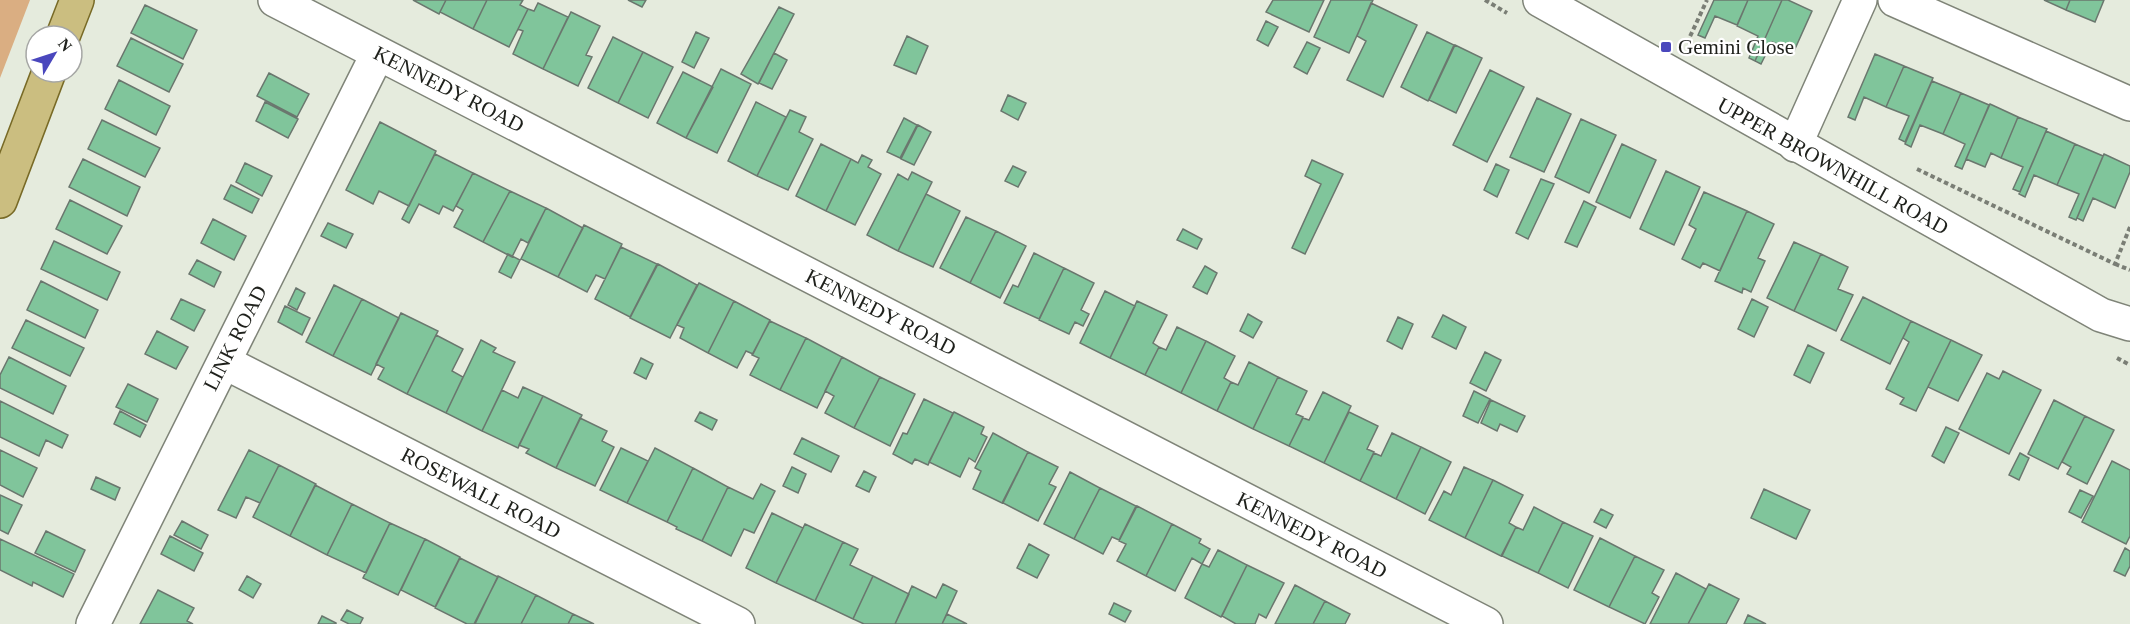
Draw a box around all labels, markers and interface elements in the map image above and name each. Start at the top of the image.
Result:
north arrow [24,24,84,84]
text: N [55,35,76,55]
place label: Gemini Close [1678,35,1794,59]
marker: Gemini Close [1659,40,1673,54]
street label: KENNEDY ROAD [370,41,528,137]
street label: UPPER BROWNHILL ROAD [1713,92,1953,240]
street label: KENNEDY ROAD [802,264,960,360]
street label: LINK ROAD [198,281,272,395]
street label: ROSEWALL ROAD [397,442,565,544]
street label: KENNEDY ROAD [1233,487,1391,583]

